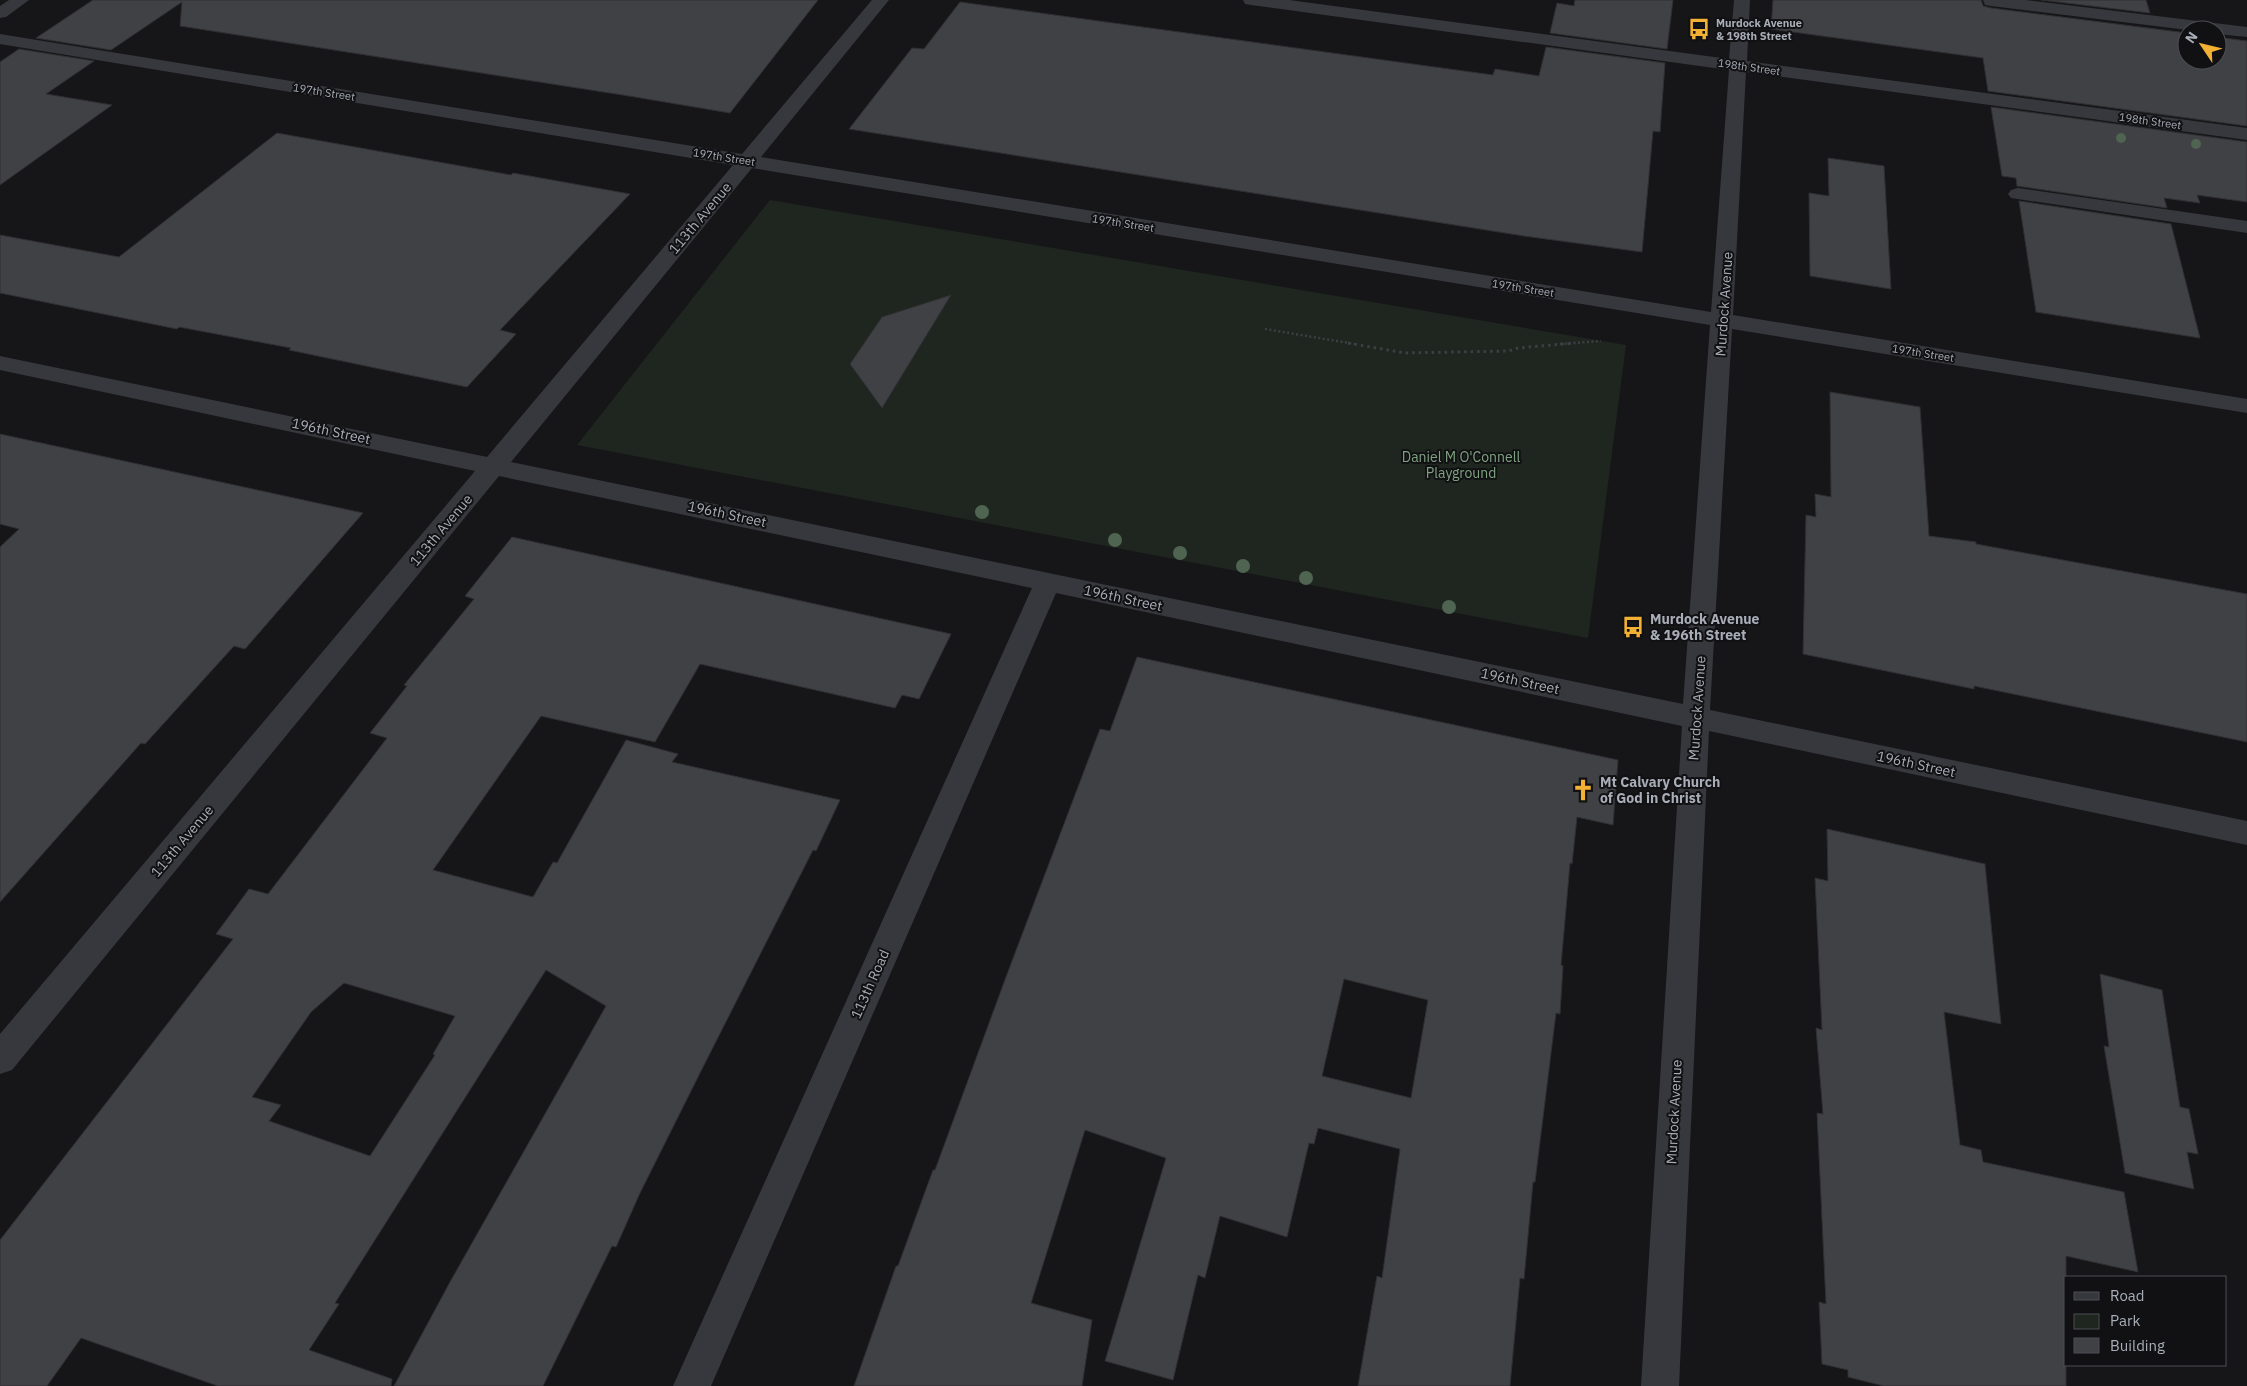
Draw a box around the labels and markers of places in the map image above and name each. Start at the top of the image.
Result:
bus stop icon: Murdock Avenue & 198th Street [1686,16,1712,42]
place label: Murdock Avenue & 198th Street [1716,16,1802,43]
place label: Murdock Avenue & 196th Street [1650,610,1760,644]
bus stop icon: Murdock Avenue & 196th Street [1620,614,1646,640]
place label: Mt Calvary Church of God in Christ [1600,773,1720,807]
church icon: Mt Calvary Church of God in Christ [1570,777,1596,803]

